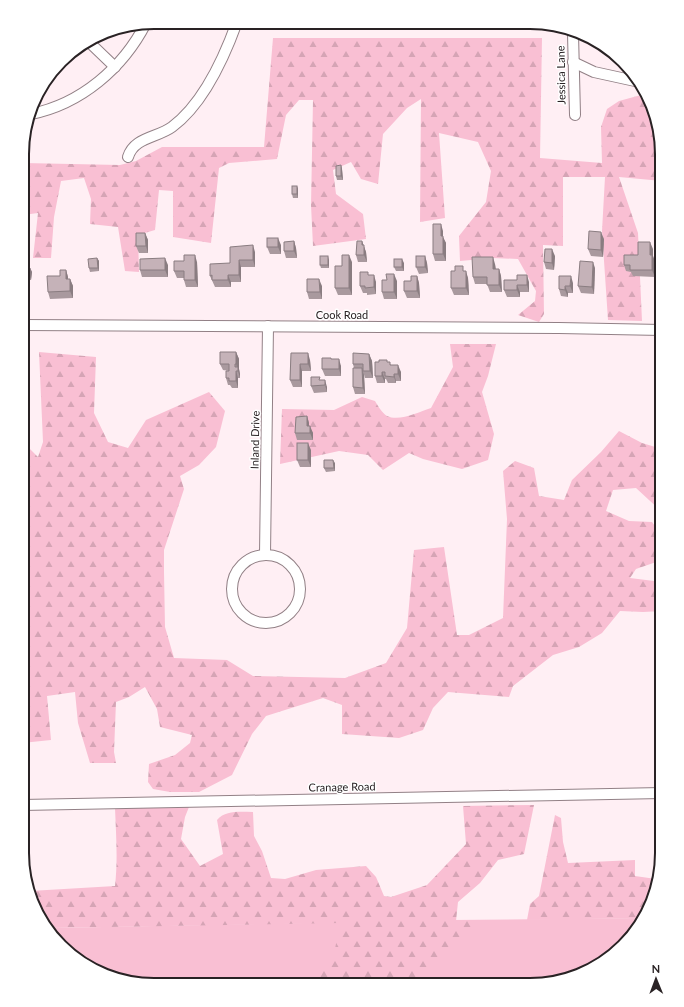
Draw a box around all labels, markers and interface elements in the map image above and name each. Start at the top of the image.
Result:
street label: Jessica Lane [553,45,568,105]
street label: Cook Road [316,308,368,321]
street label: Inland Drive [247,410,262,469]
street label: Cranage Road [308,779,376,794]
north arrow [636,959,676,999]
text: N [651,962,660,975]

